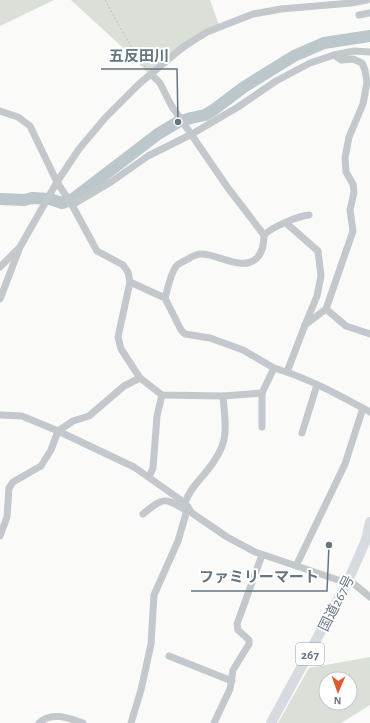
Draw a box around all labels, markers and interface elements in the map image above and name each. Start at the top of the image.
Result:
callout: 五反田川 [101,42,177,69]
text: 五反田川 [109,48,169,64]
callout: ファミリーマート [191,564,327,591]
text: ファミリーマート [199,570,319,585]
street label: 国道267号 [316,573,357,634]
road number: 267 [296,643,324,665]
north arrow [318,671,358,711]
text: N [334,695,342,706]

